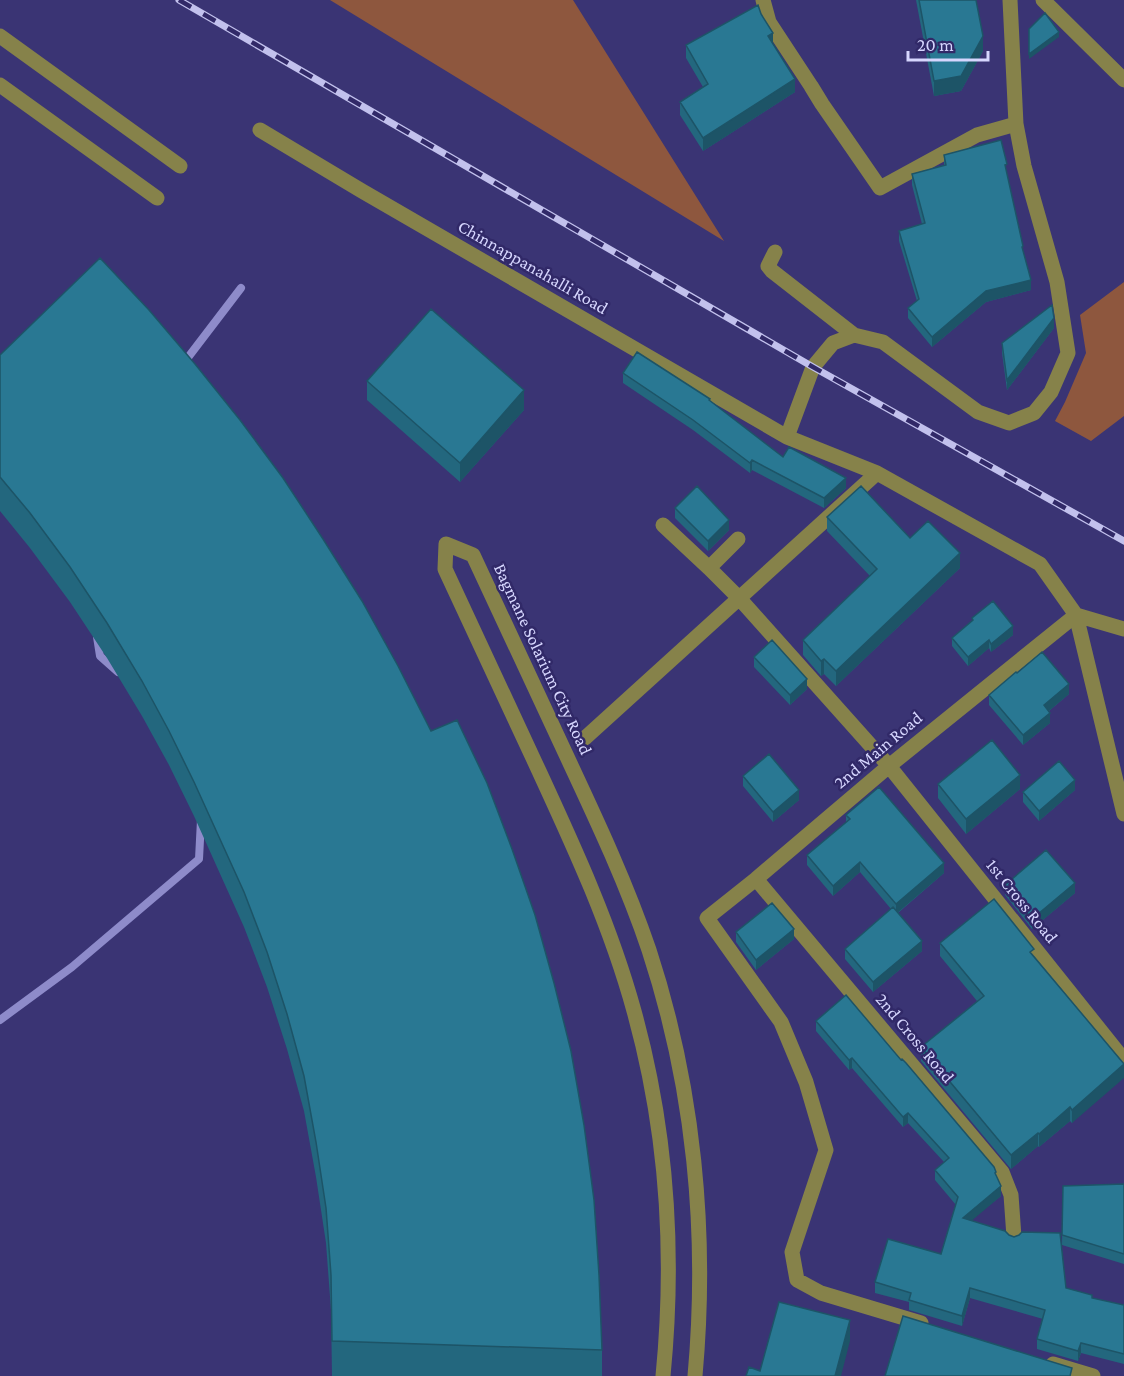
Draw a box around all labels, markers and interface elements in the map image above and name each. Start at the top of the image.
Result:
scale bar [908,24,988,62]
text: 20 m [917,35,954,55]
street label: Chinnappanahalli Road [454,216,612,318]
street label: Bagmane Solarium City Road [490,560,596,758]
street label: 2nd Main Road [830,707,926,793]
street label: 1st Cross Road [982,855,1062,947]
street label: 2nd Cross Road [872,989,959,1087]

